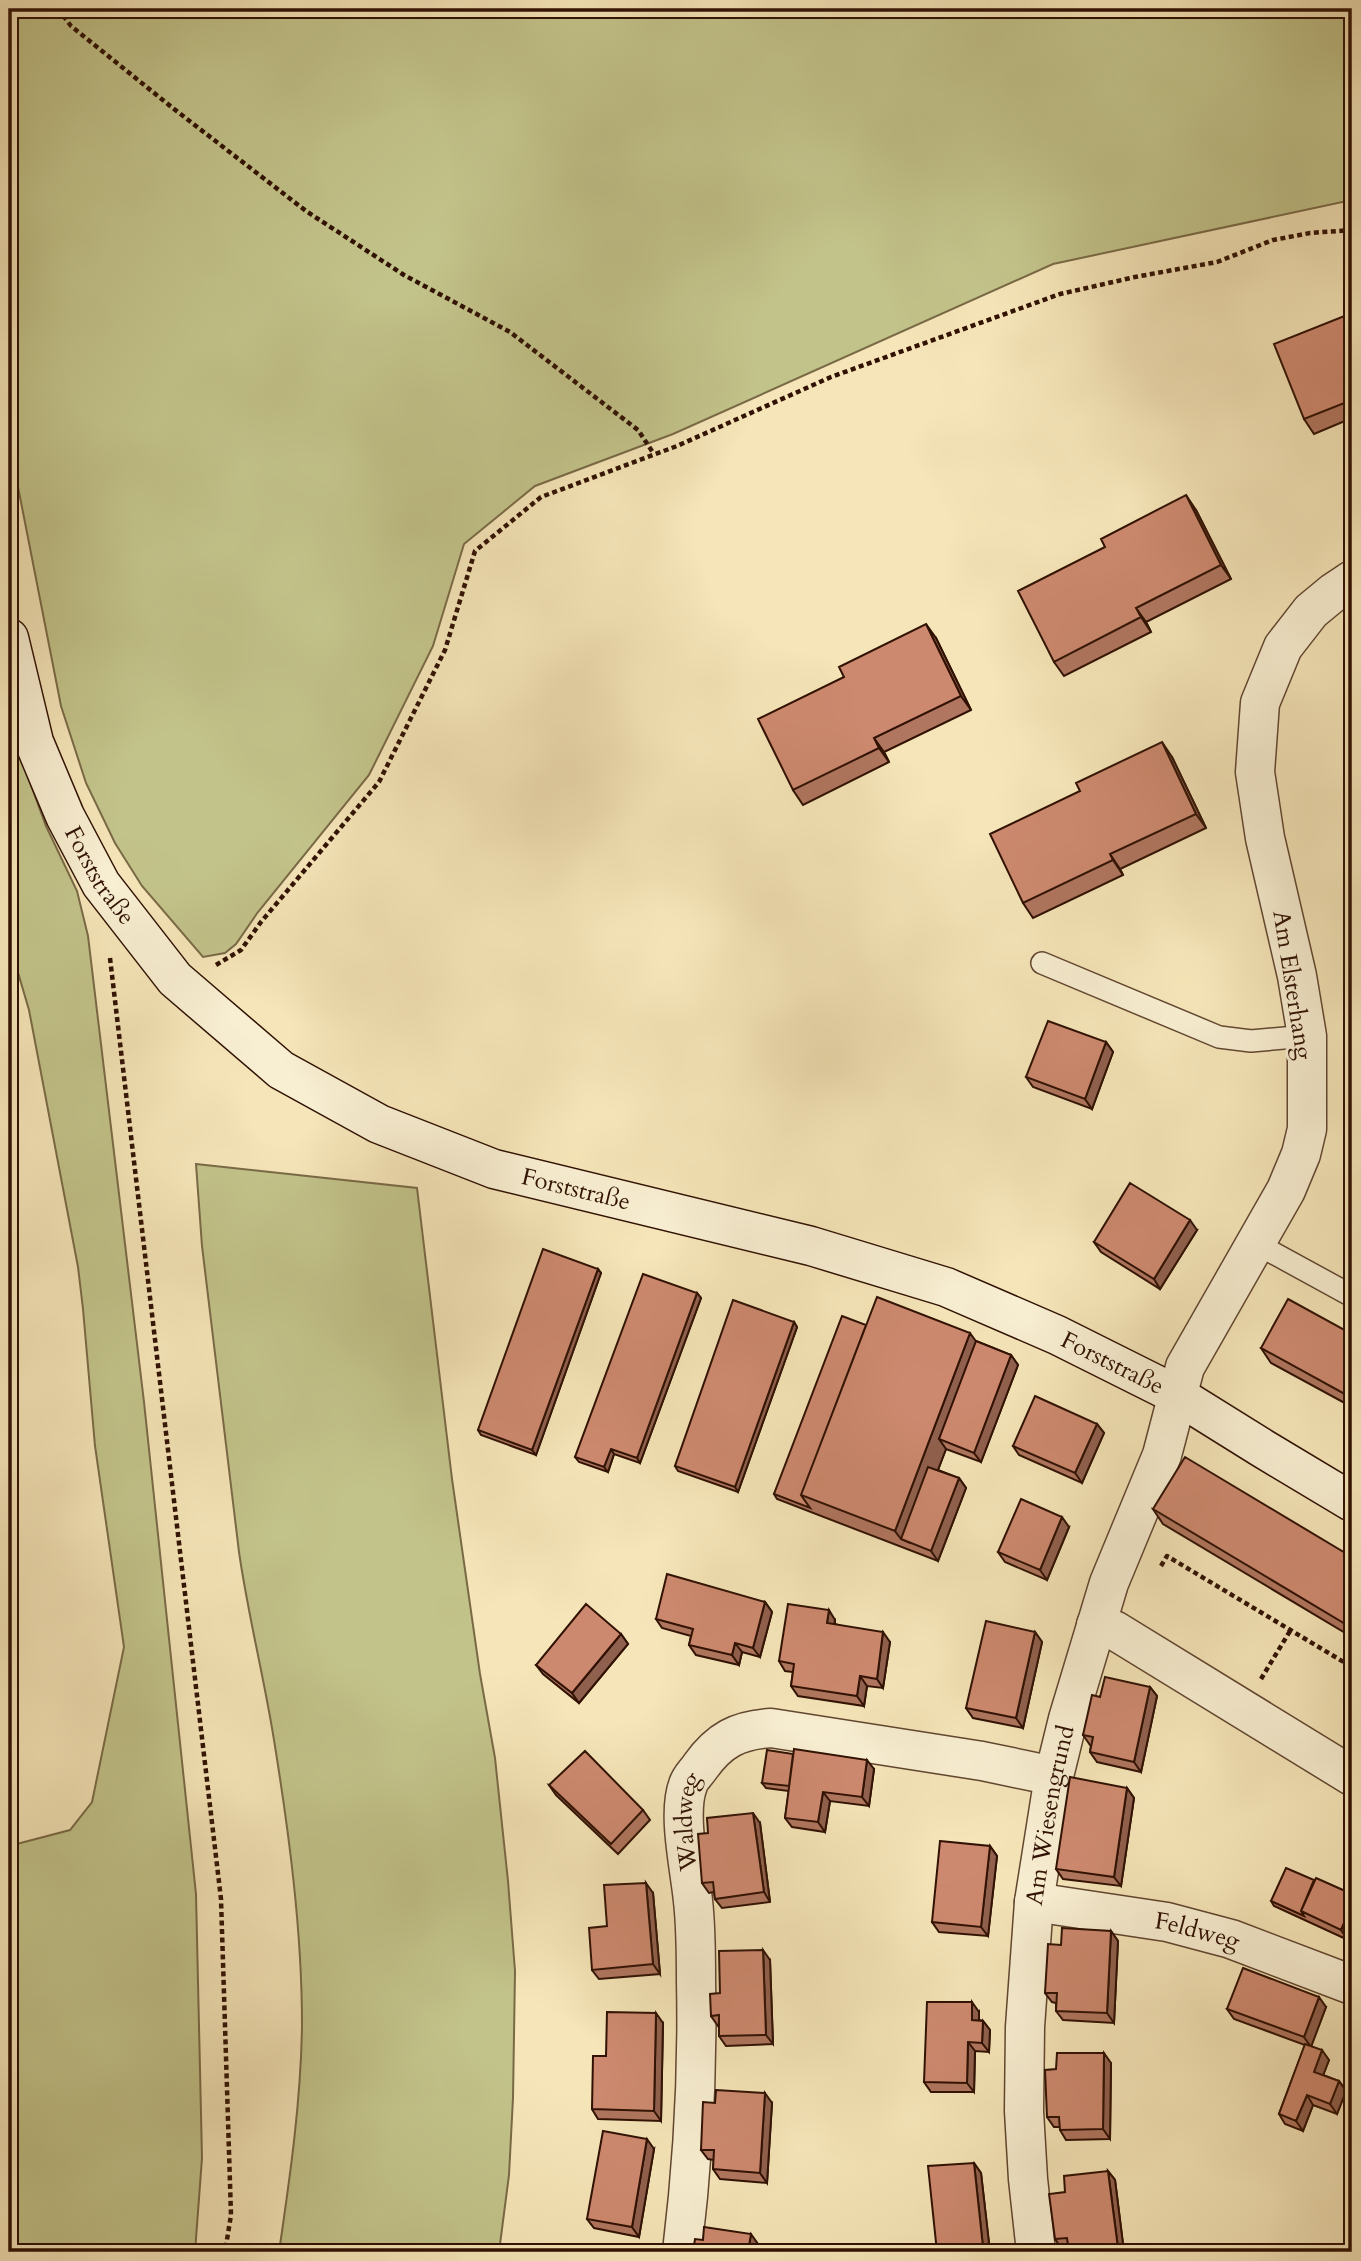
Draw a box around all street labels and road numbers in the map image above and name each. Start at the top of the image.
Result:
street label: Forststraße [56,820,143,932]
street label: Am Elsterhang [1264,908,1321,1063]
street label: Forststraße [518,1160,634,1219]
street label: Forststraße [1055,1324,1169,1403]
street label: Am Wiesengrund [1018,1722,1083,1908]
street label: Waldweg [667,1765,709,1874]
street label: Feldweg [1153,1904,1245,1958]

